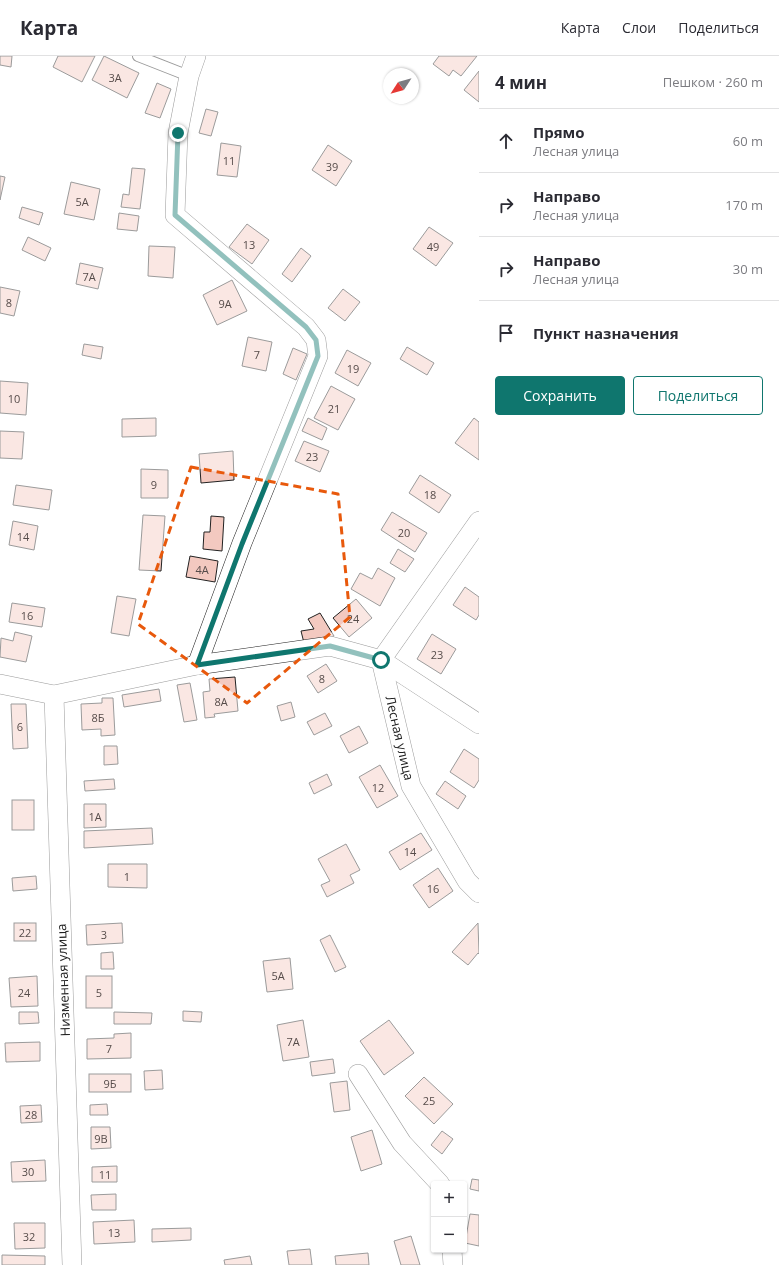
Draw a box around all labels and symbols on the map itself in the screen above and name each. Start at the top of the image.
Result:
north arrow [383,68,419,104]
house number: 3А [108,70,122,85]
route end [169,124,187,142]
house number: 11 [223,153,235,168]
house number: 39 [326,159,338,174]
house number: 5А [75,194,89,209]
house number: 13 [243,237,255,252]
house number: 49 [427,239,439,254]
house number: 7А [82,269,96,284]
house number: 8 [6,295,12,310]
house number: 9А [218,296,232,311]
house number: 7 [254,347,260,362]
house number: 19 [347,361,359,376]
house number: 10 [8,391,20,406]
house number: 21 [328,401,340,416]
house number: 23 [306,449,318,464]
house number: 9 [151,477,157,492]
house number: 18 [424,487,436,502]
house number: 20 [398,525,410,540]
house number: 14 [17,529,30,544]
house number: 4А [195,562,209,577]
house number: 16 [21,608,33,623]
house number: 24 [347,611,360,626]
house number: 23 [431,647,443,662]
route start [372,651,390,669]
house number: 8 [319,671,325,686]
house number: 8А [214,694,228,709]
street label: Лесная улица [382,694,418,782]
house number: 8Б [91,710,105,725]
house number: 6 [17,719,23,734]
house number: 12 [372,780,384,795]
house number: 1А [88,809,102,824]
house number: 14 [404,844,417,859]
house number: 1 [124,869,130,884]
house number: 16 [427,881,439,896]
street label: Низменная улица [52,923,74,1037]
house number: 22 [19,925,31,940]
house number: 3 [101,927,107,942]
house number: 5А [271,968,285,983]
house number: 24 [18,985,31,1000]
house number: 5 [96,985,102,1000]
house number: 7А [286,1034,300,1049]
house number: 7 [106,1041,112,1056]
house number: 9Б [103,1076,117,1091]
house number: 25 [423,1093,435,1108]
house number: 28 [25,1107,37,1122]
house number: 9В [94,1131,108,1146]
house number: 30 [22,1164,34,1179]
house number: 11 [99,1167,111,1182]
house number: 13 [108,1225,120,1240]
house number: 32 [23,1229,35,1244]

